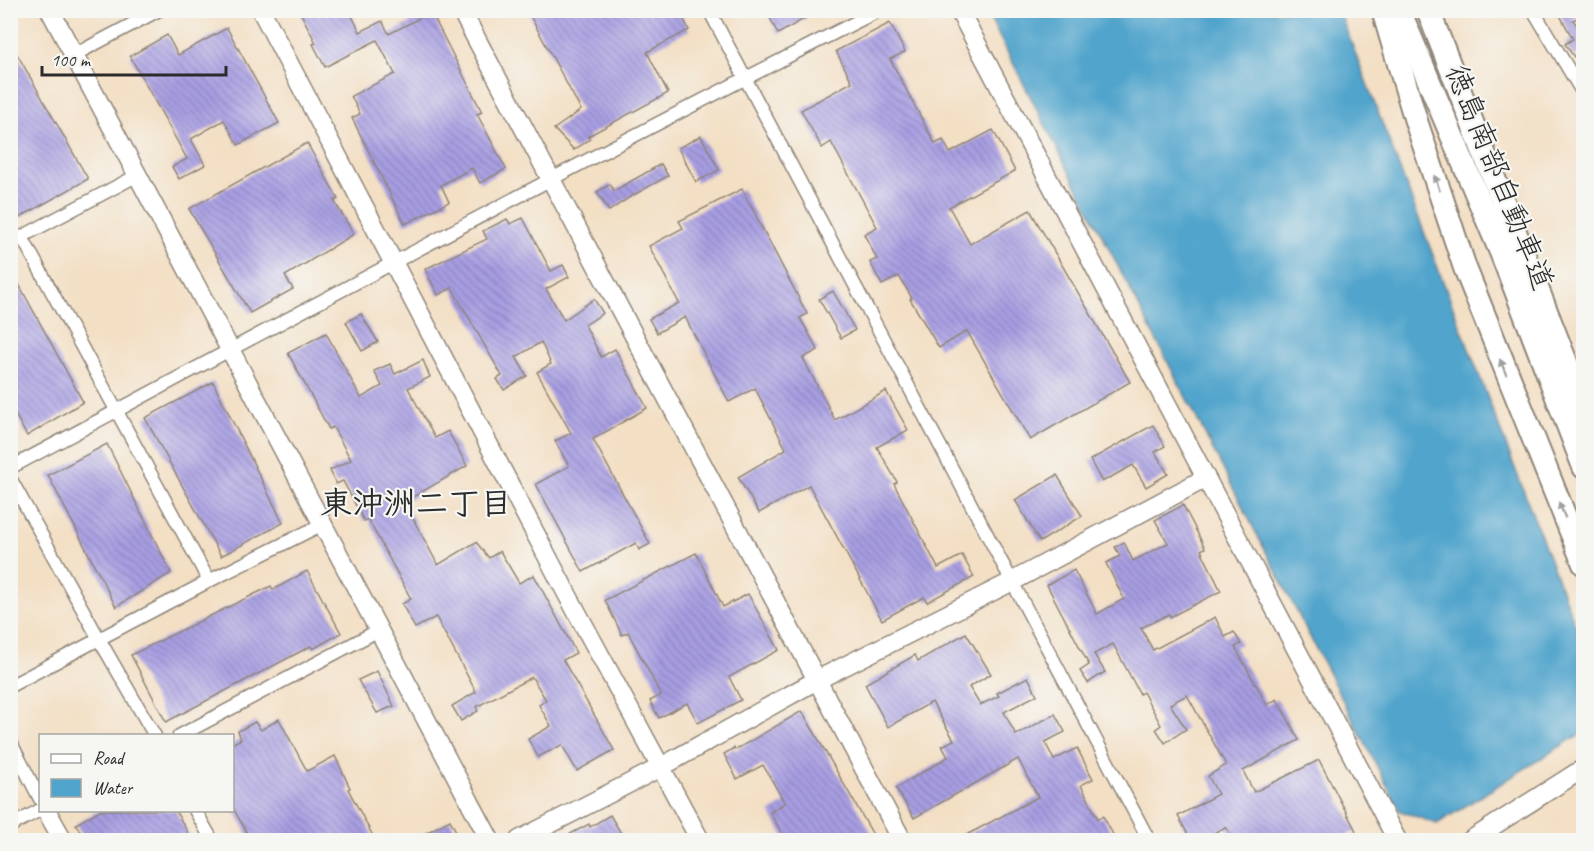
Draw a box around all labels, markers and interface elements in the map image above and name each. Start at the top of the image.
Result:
scale bar [42,39,226,77]
text: 100 m [51,49,92,71]
street label: 徳島南部自動車道 [1437,59,1563,295]
one-way arrow [1431,174,1441,192]
one-way arrow [1498,357,1508,375]
district label: 東沖洲二丁目 [320,483,512,524]
one-way arrow [1556,501,1566,519]
legend [39,734,234,812]
text: Road [93,747,126,769]
text: Water [93,777,134,799]

